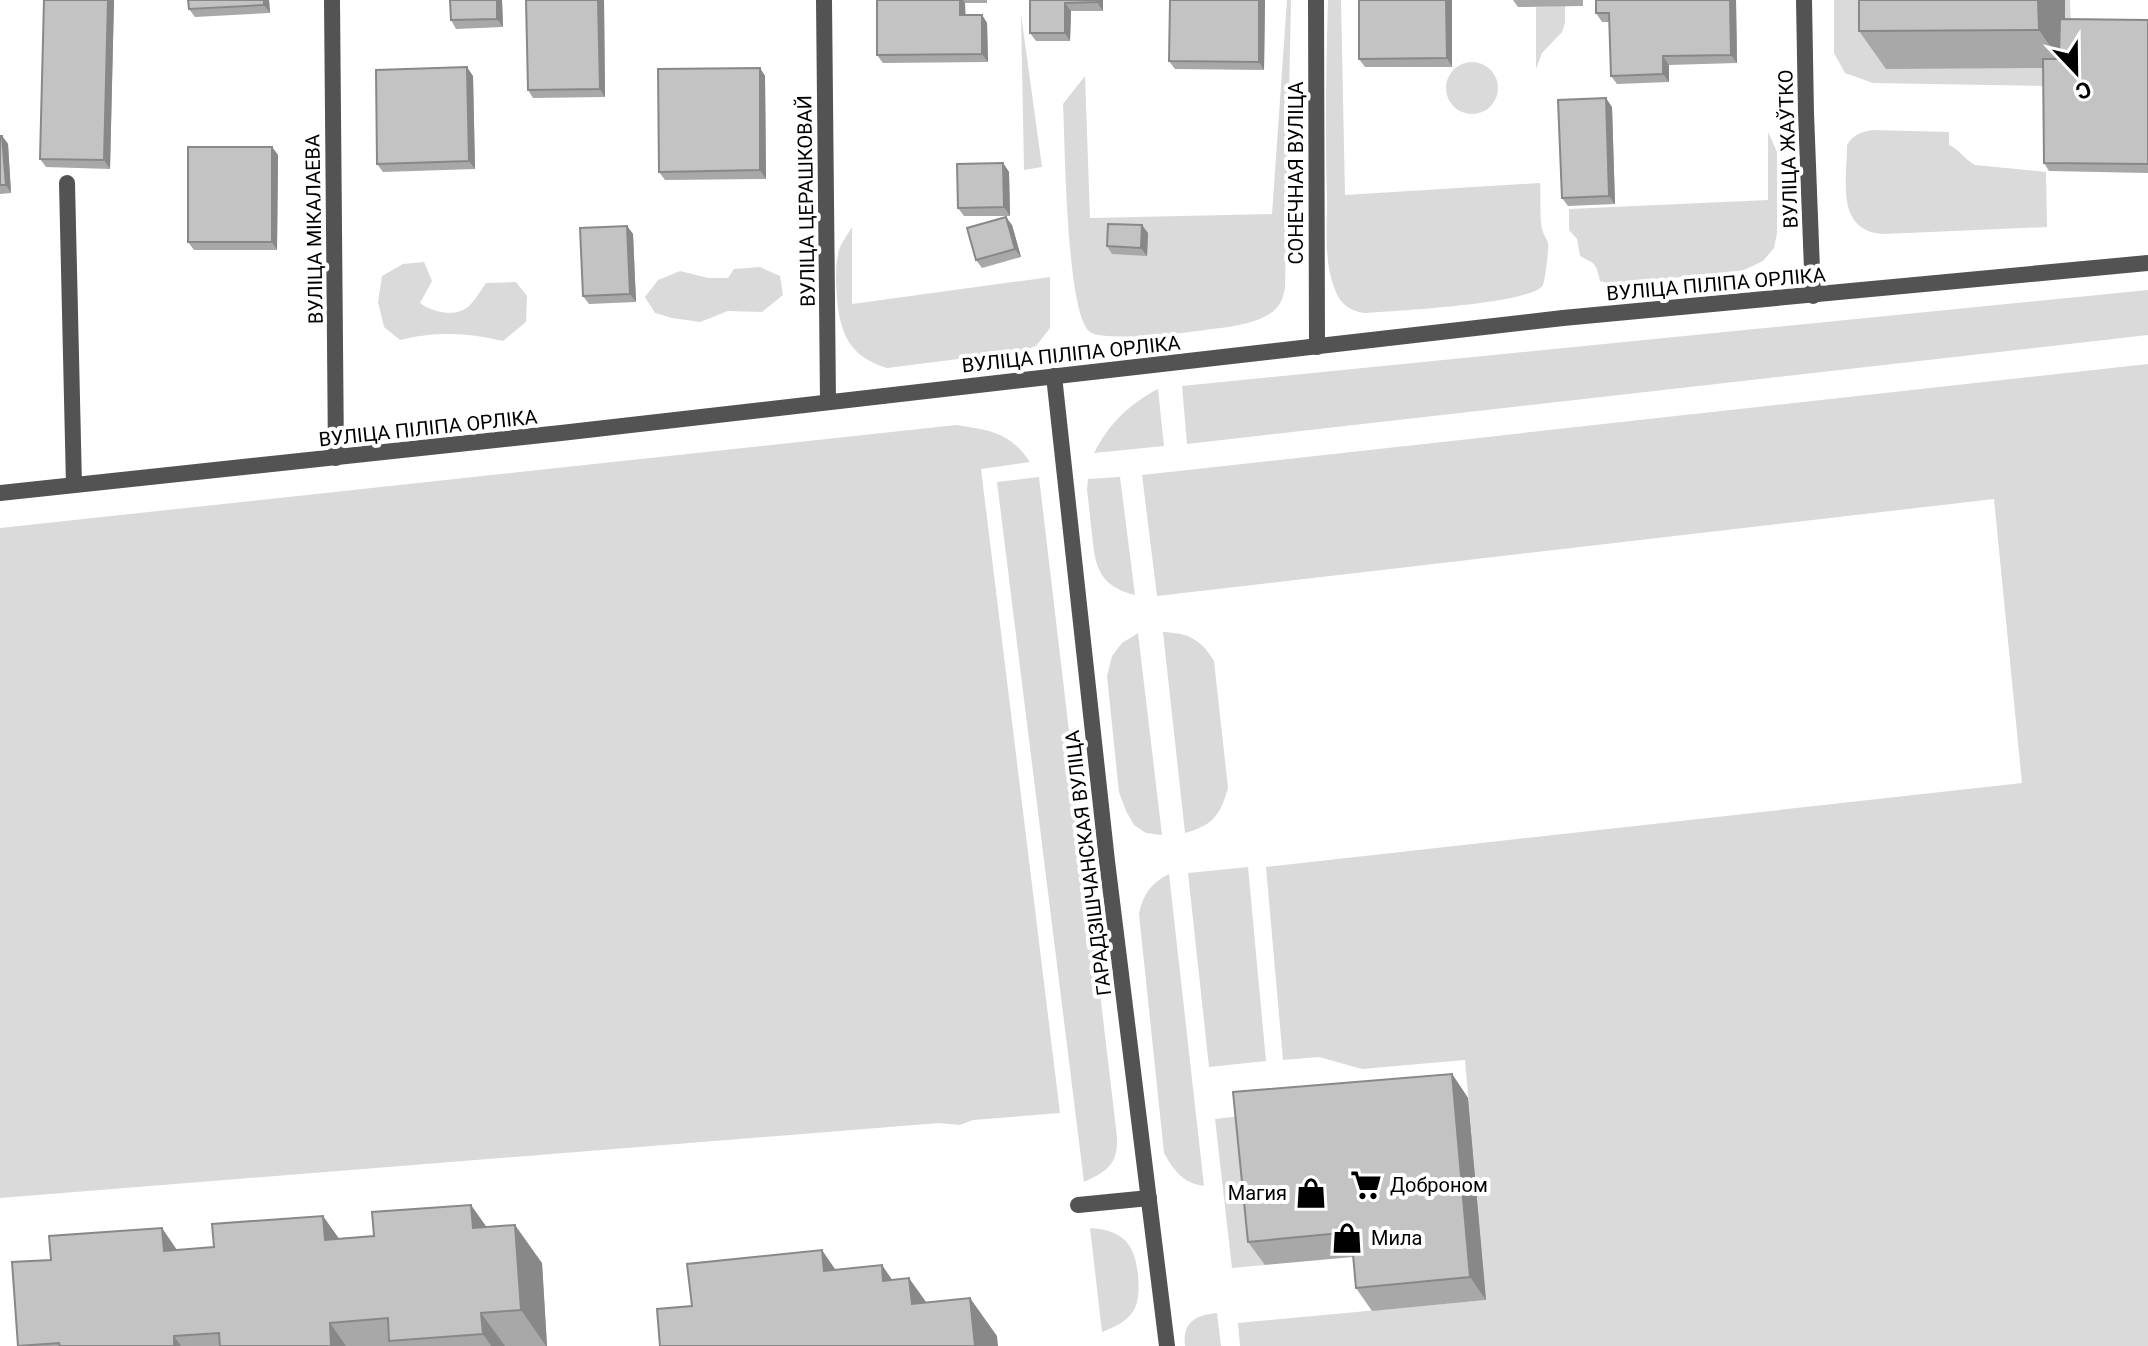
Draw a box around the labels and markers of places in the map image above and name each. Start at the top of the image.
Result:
supermarket icon: Доброном [1349,1168,1383,1202]
place label: Доброном [1390,1173,1488,1197]
shop icon: Магия [1294,1176,1328,1210]
place label: Магия [1228,1181,1287,1205]
shop icon: Мила [1330,1221,1364,1255]
place label: Мила [1371,1226,1422,1250]

